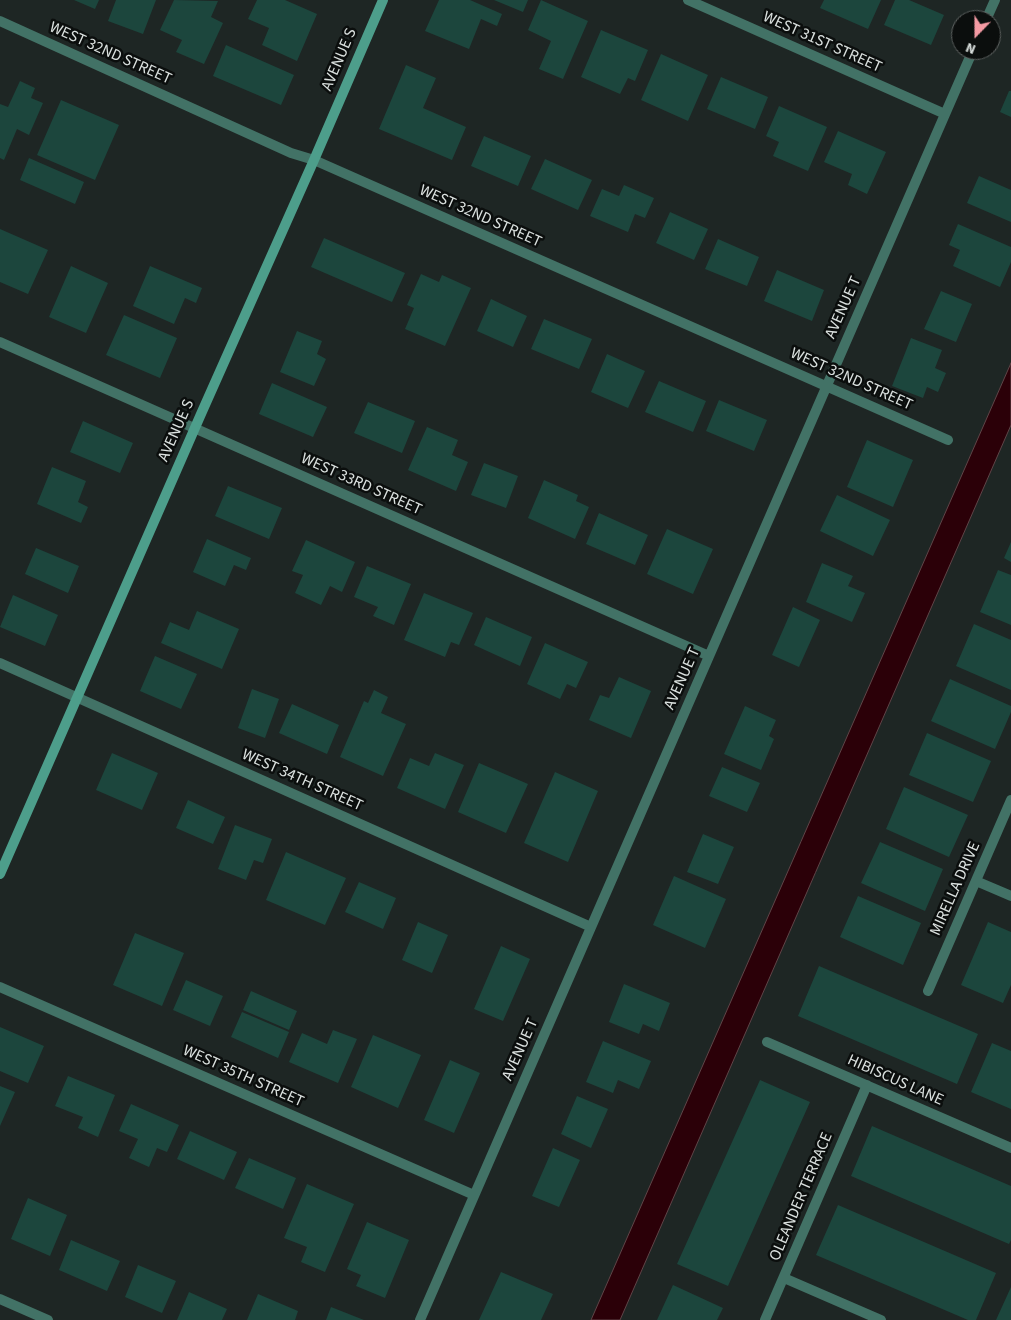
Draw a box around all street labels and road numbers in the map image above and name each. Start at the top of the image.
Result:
street label: WEST 31ST STREET [760,8,884,78]
street label: WEST 32ND STREET [46,18,174,90]
street label: AVENUE S [318,26,362,94]
street label: WEST 32ND STREET [416,181,544,253]
street label: AVENUE T [822,274,866,342]
street label: WEST 32ND STREET [787,344,915,416]
street label: AVENUE S [155,397,199,465]
street label: WEST 33RD STREET [298,450,424,520]
street label: AVENUE T [661,645,705,713]
street label: WEST 34TH STREET [239,746,365,816]
street label: MIRELLA DRIVE [927,839,985,939]
street label: AVENUE T [499,1016,543,1084]
street label: WEST 35TH STREET [180,1042,306,1112]
street label: HIBISCUS LANE [844,1051,946,1111]
street label: OLEANDER TERRACE [766,1130,838,1264]

